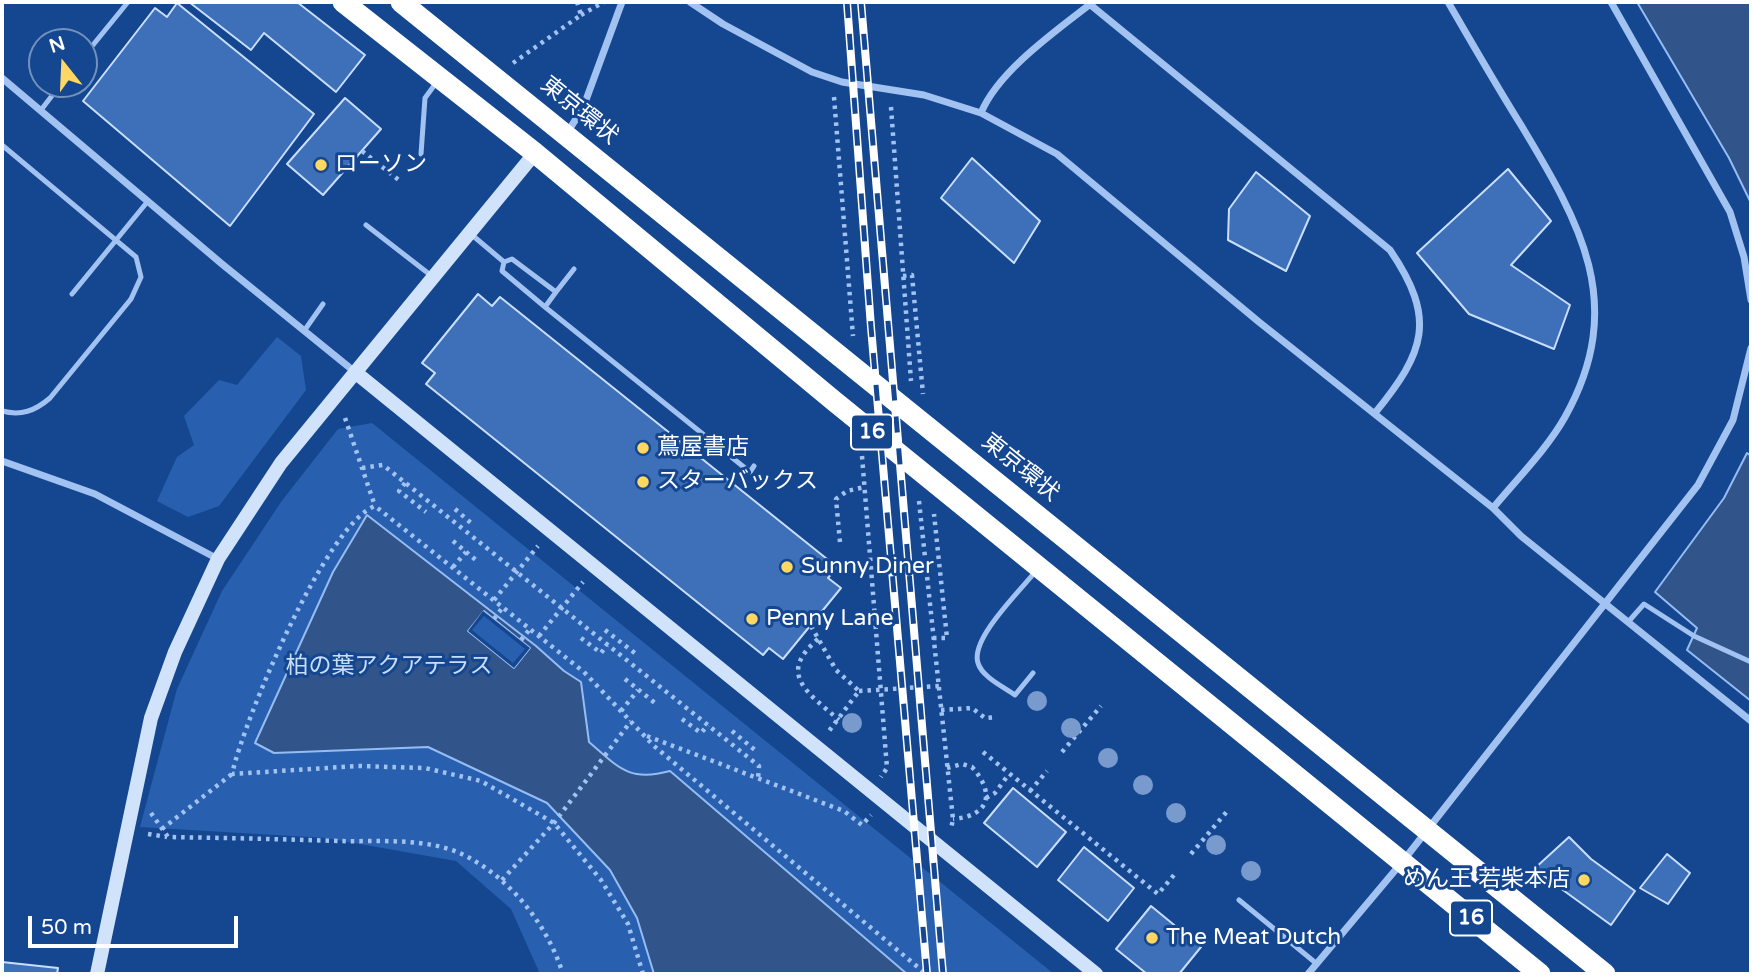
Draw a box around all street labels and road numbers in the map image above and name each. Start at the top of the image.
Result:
street label: 東京環状 [535,71,623,151]
road number: 16 [851,414,893,450]
street label: 東京環状 [976,428,1064,508]
road number: 16 [1450,900,1492,936]

